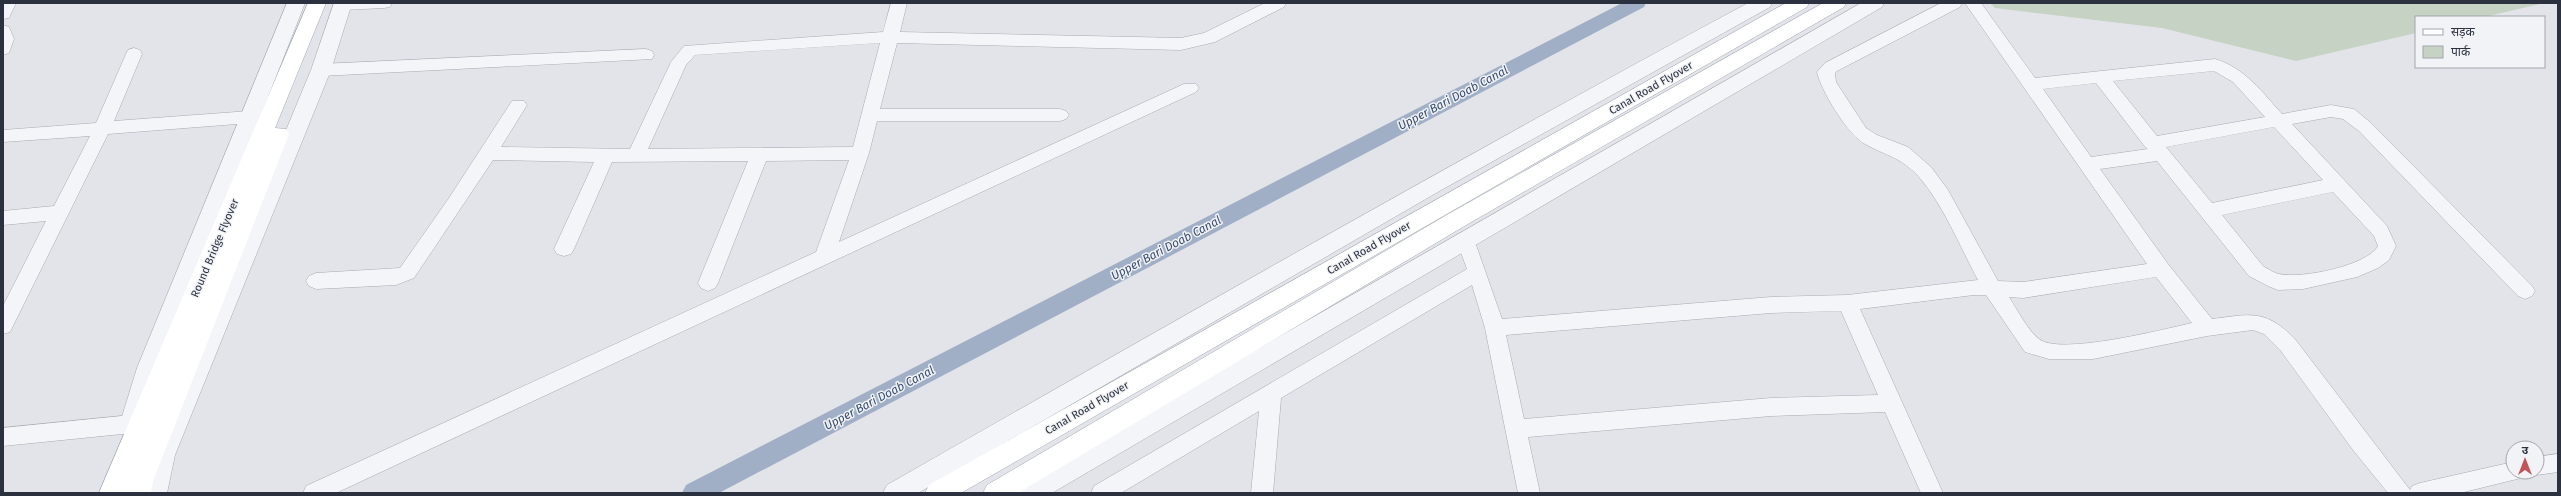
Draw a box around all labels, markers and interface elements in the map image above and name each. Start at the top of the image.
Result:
legend [2415,16,2545,68]
text: सड़क [2451,25,2476,39]
text: पार्क [2451,45,2471,59]
street label: Canal Road Flyover [1607,58,1696,117]
water label: Upper Bari Doab Canal [1396,63,1510,133]
street label: Round Bridge Flyover [188,196,242,299]
water label: Upper Bari Doab Canal [1109,213,1223,283]
street label: Canal Road Flyover [1325,218,1414,277]
water label: Upper Bari Doab Canal [822,363,936,433]
street label: Canal Road Flyover [1043,378,1132,437]
north arrow [2505,440,2545,480]
text: उ [2522,444,2529,457]

